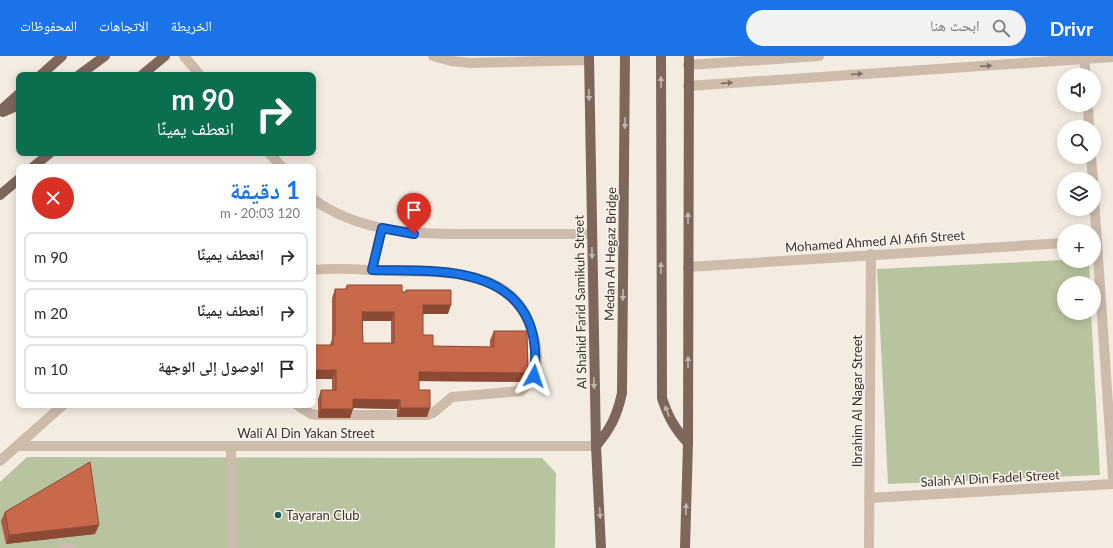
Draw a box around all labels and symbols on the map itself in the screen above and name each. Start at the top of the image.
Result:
one-way arrow [980,62,992,69]
one-way arrow [851,71,863,78]
one-way arrow [658,75,664,88]
one-way arrow [721,80,733,87]
one-way arrow [586,89,592,102]
one-way arrow [621,117,628,129]
street label: Medan Al Hegaz Bridge [601,187,619,321]
pin [397,193,431,234]
one-way arrow [685,211,691,224]
street label: Al Shahid Farid Samikuh Street [570,215,590,389]
street label: Mohamed Ahmed Al Afifi Street [785,227,966,255]
one-way arrow [589,247,595,260]
one-way arrow [658,261,664,274]
one-way arrow [620,289,626,302]
street label: Ibrahim Al Nagar Street [849,334,865,467]
position arrow [513,355,555,397]
one-way arrow [685,355,691,368]
one-way arrow [591,377,598,389]
one-way arrow [663,405,669,417]
street label: Wali Al Din Yakan Street [237,425,375,441]
street label: Salah Al Din Fadel Street [920,466,1060,490]
one-way arrow [683,503,690,515]
place label: Tayaran Club [286,507,359,523]
one-way arrow [596,507,603,519]
marker: Tayaran Club [273,510,283,520]

